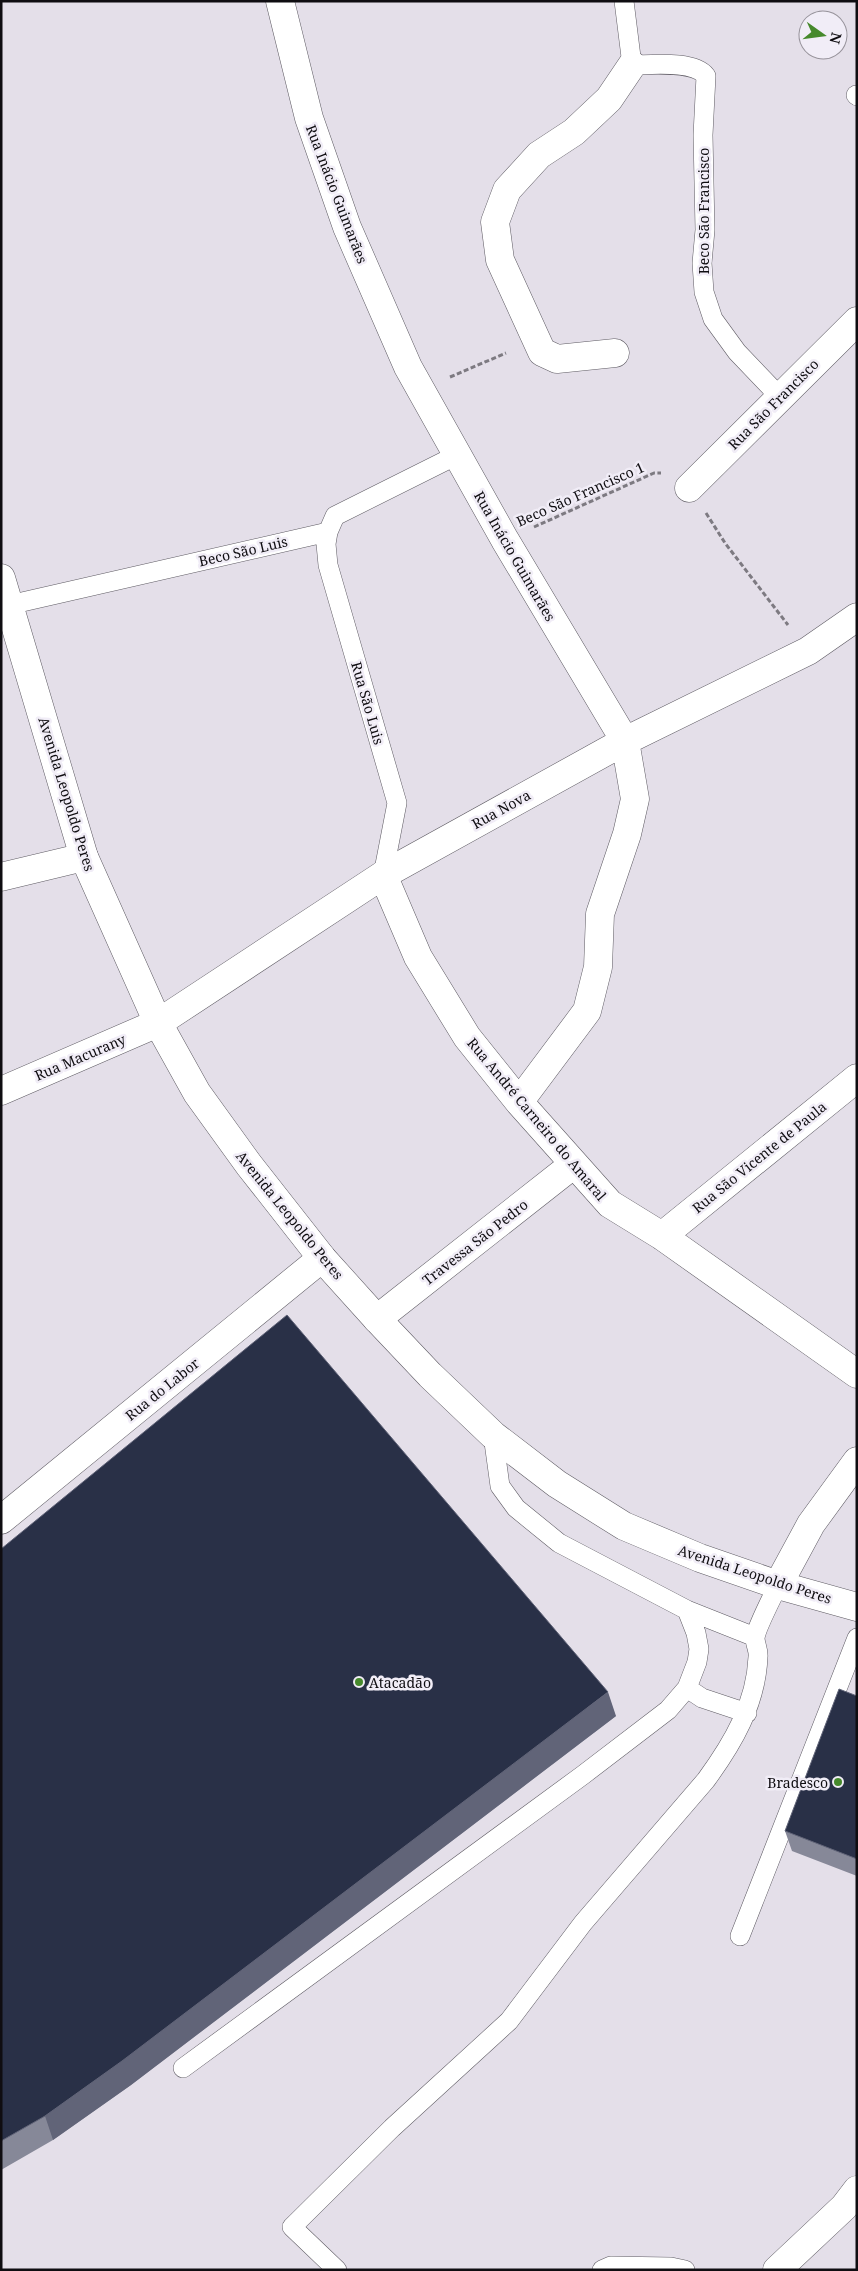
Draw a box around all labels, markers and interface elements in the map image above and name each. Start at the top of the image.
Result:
north arrow [798,10,848,60]
text: N [826,31,847,46]
street label: Rua Inácio Guimarães [302,122,372,266]
street label: Beco São Francisco [694,148,713,274]
street label: Rua São Francisco [724,355,822,453]
street label: Beco São Francisco 1 [513,457,647,531]
street label: Rua Inácio Guimarães [470,488,560,624]
street label: Beco São Luis [197,532,289,570]
street label: Rua São Luis [347,659,389,747]
street label: Avenida Leopoldo Peres [34,715,100,873]
street label: Rua Nova [468,785,534,833]
street label: Rua Macurany [32,1029,129,1085]
street label: Rua André Carneiro do Amaral [463,1034,611,1205]
street label: Rua São Vicente de Paula [688,1097,830,1217]
street label: Avenida Leopoldo Peres [232,1147,348,1283]
street label: Travessa São Pedro [418,1195,532,1289]
street label: Rua do Labor [121,1353,203,1425]
street label: Avenida Leopoldo Peres [676,1540,834,1608]
place label: Atacadão [369,1673,431,1692]
marker: Atacadão [353,1676,365,1688]
place label: Bradesco [767,1773,828,1792]
marker: Bradesco [832,1776,844,1788]

